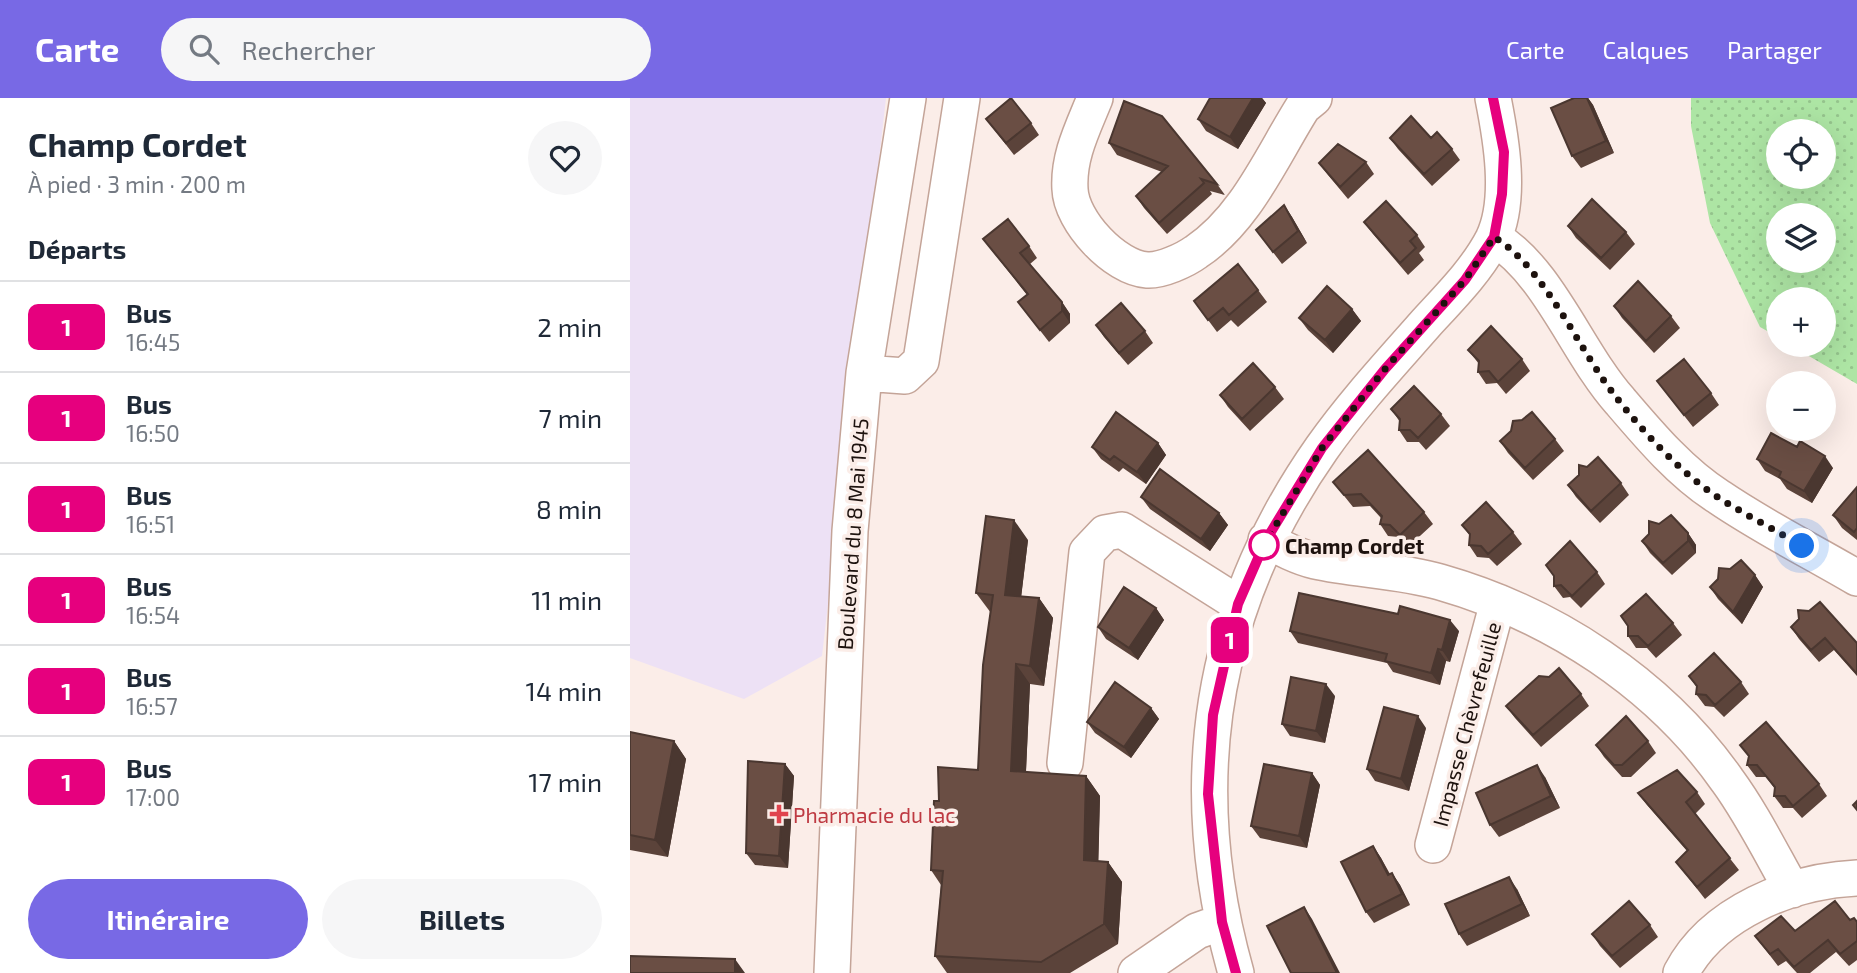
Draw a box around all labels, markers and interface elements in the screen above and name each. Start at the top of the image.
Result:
search box [161,18,651,81]
text: Carte [35,29,119,69]
icon: search [185,30,223,68]
text: Rechercher [241,34,375,65]
text: Carte [1506,35,1565,64]
text: Calques [1603,35,1689,64]
text: Partager [1727,35,1822,64]
map controls [1766,119,1836,441]
button: locate [1766,119,1836,189]
button: heart [528,121,602,195]
text: Champ Cordet [28,124,247,164]
text: À pied · 3 min · 200 m [28,170,246,198]
button: layers [1766,203,1836,273]
text: Départs [28,233,126,264]
button: + [1766,287,1836,357]
text: Bus [126,297,172,328]
text: 2 min [537,311,602,342]
text: 1 [61,312,72,341]
text: 16:45 [126,328,180,356]
button: − [1766,371,1836,441]
text: Bus [126,388,172,419]
text: 7 min [539,402,602,433]
text: 1 [61,403,72,432]
street label: Boulevard du 8 Mai 1945 [831,417,873,651]
text: 16:50 [126,419,180,447]
text: Bus [126,479,172,510]
text: 8 min [536,493,602,524]
text: 1 [61,494,72,523]
text: 16:51 [126,510,175,538]
your location [1784,528,1819,563]
marker: Champ Cordet [1249,530,1279,560]
place label: Champ Cordet [1285,533,1425,558]
text: Bus [126,570,172,601]
text: 11 min [531,584,602,615]
text: 1 [61,585,72,614]
text: 16:54 [126,601,180,629]
line badge: 1 [1207,617,1253,663]
street label: Impasse Chèvrefeuille [1427,619,1505,829]
text: 1 [1225,625,1235,654]
text: Bus [126,661,172,692]
text: 14 min [526,675,602,706]
text: 1 [61,676,72,705]
text: 16:57 [126,692,178,720]
text: Bus [126,752,172,783]
text: 17 min [528,766,602,797]
text: 1 [61,767,72,796]
text: 17:00 [126,783,180,811]
place label: Pharmacie du lac [793,802,956,827]
marker: Pharmacie du lac [771,806,787,822]
button: Itinéraire [28,879,308,959]
button: Billets [322,879,602,959]

